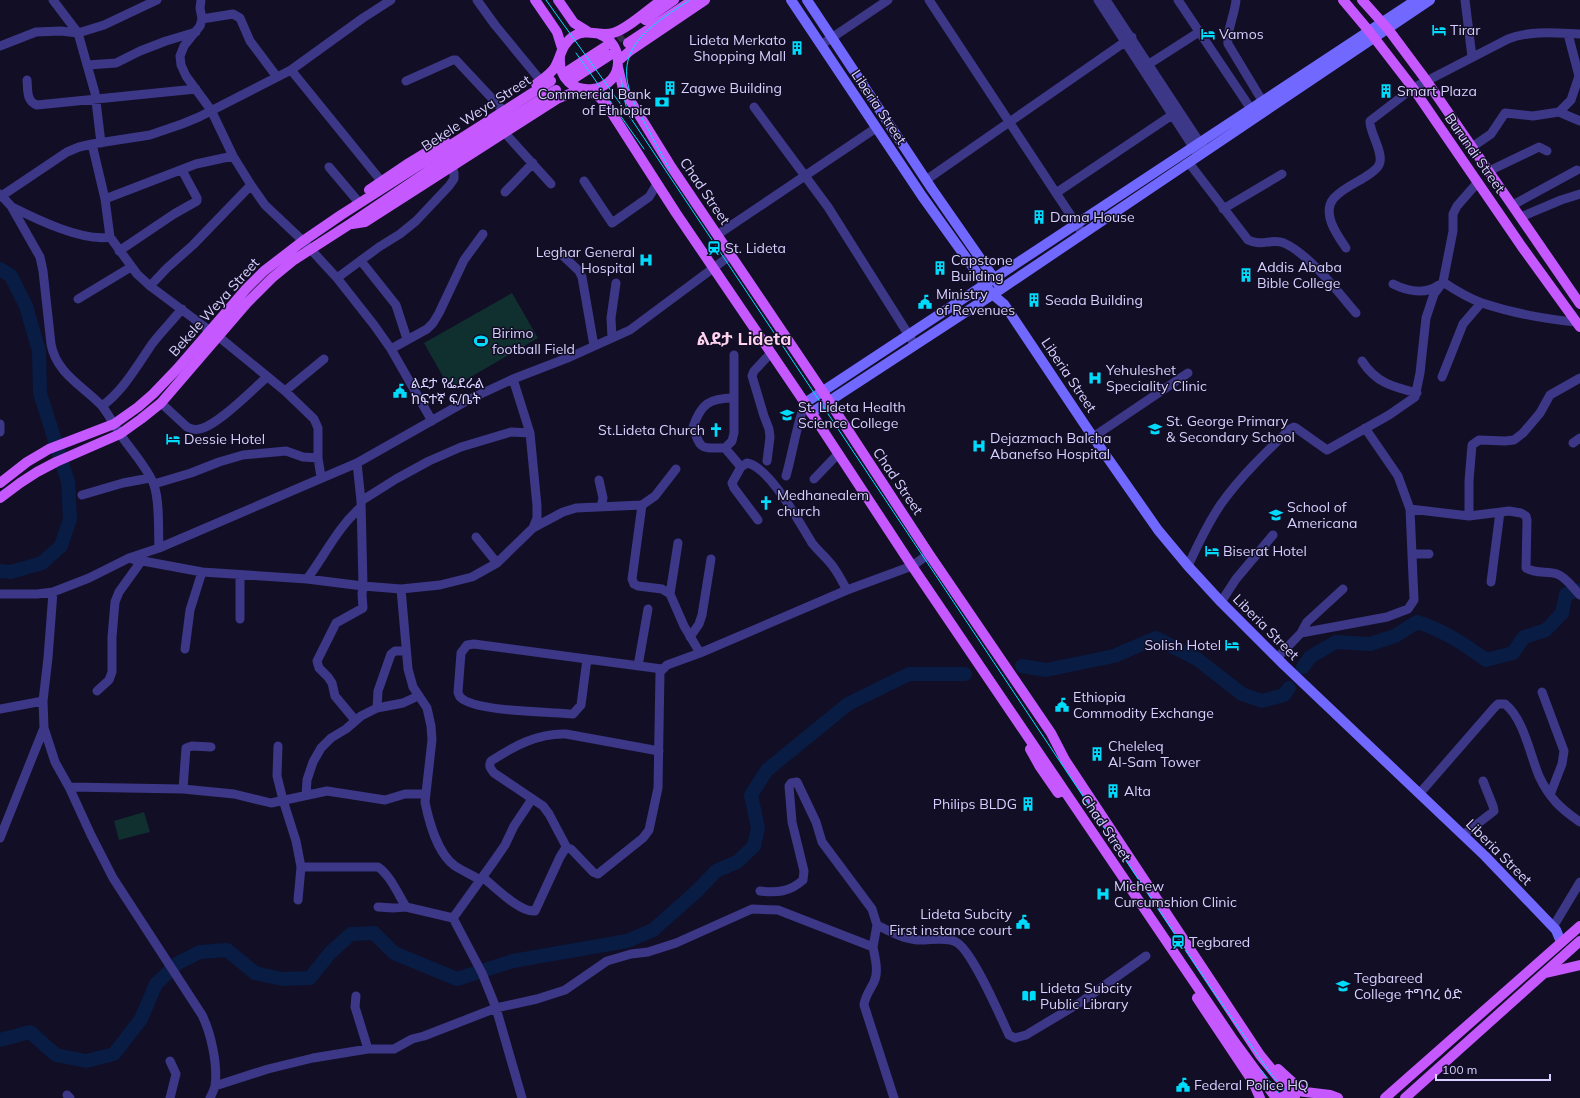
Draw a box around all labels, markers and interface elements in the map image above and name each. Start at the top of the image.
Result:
place label: Tirar [1450,21,1481,39]
hotel icon: Tirar [1431,22,1447,38]
place label: Vamos [1219,25,1264,43]
hotel icon: Vamos [1200,26,1216,42]
place label: Lideta Merkato Shopping Mall [689,31,786,65]
building icon: Lideta Merkato Shopping Mall [789,40,805,56]
street label: Liberia Street [847,66,911,148]
street label: Bekele Weya Street [418,71,534,155]
place label: Zagwe Building [681,79,782,97]
building icon: Zagwe Building [662,80,678,96]
place label: Smart Plaza [1397,82,1477,100]
building icon: Smart Plaza [1378,83,1394,99]
place label: Commercial Bank of Ethiopia [538,85,652,119]
bank icon: Commercial Bank of Ethiopia [654,94,670,110]
street label: Burundi Street [1441,110,1509,196]
street label: Chad Street [676,154,734,228]
place label: Dama House [1050,208,1135,226]
building icon: Dama House [1031,209,1047,225]
place label: St. Lideta [725,239,786,257]
station icon: St. Lideta [706,240,722,256]
place label: Leghar General Hospital [536,243,635,277]
place label: Capstone Building [951,251,1013,285]
hospital icon: Leghar General Hospital [638,252,654,268]
street label: Bekele Weya Street [165,254,263,360]
place label: Addis Ababa Bible College [1257,258,1342,292]
building icon: Capstone Building [932,260,948,276]
building icon: Addis Ababa Bible College [1238,267,1254,283]
place label: Ministry of Revenues [936,285,1015,319]
place label: Seada Building [1045,291,1143,309]
building icon: Seada Building [1026,292,1042,308]
public building icon: Ministry of Revenues [917,294,933,310]
place label: Birimo football Field [492,324,575,358]
district label: ልደታ Lideta [697,327,791,350]
sports icon: Birimo football Field [473,333,489,349]
street label: Liberia Street [1037,334,1101,416]
place label: Yehuleshet Speciality Clinic [1105,361,1207,395]
hospital icon: Yehuleshet Speciality Clinic [1087,370,1103,386]
place label: ልደታ የፌደራል ከፍተኛ ፍ/ቤት [411,374,485,408]
public building icon: ልደታ የፌደራል ከፍተኛ ፍ/ቤት [392,383,408,399]
place label: St. Lideta Health Science College [798,398,906,432]
school or university icon: St. Lideta Health Science College [779,407,795,423]
place label: St. George Primary & Secondary School [1166,412,1295,446]
place label: St.Lideta Church [598,421,705,439]
school or university icon: St. George Primary & Secondary School [1147,421,1163,437]
church icon: St.Lideta Church [708,422,724,438]
place label: Dejazmach Balcha Abanefso Hospital [990,429,1111,463]
place label: Dessie Hotel [184,430,265,448]
hotel icon: Dessie Hotel [165,431,181,447]
hospital icon: Dejazmach Balcha Abanefso Hospital [971,438,987,454]
street label: Chad Street [869,444,927,518]
place label: Medhanealem church [777,486,869,520]
church icon: Medhanealem church [758,495,774,511]
place label: School of Americana [1287,498,1358,532]
school or university icon: School of Americana [1268,507,1284,523]
place label: Biserat Hotel [1223,542,1307,560]
hotel icon: Biserat Hotel [1204,543,1220,559]
street label: Liberia Street [1229,590,1303,664]
place label: Solish Hotel [1144,636,1221,654]
hotel icon: Solish Hotel [1224,637,1240,653]
place label: Ethiopia Commodity Exchange [1073,688,1214,722]
public building icon: Ethiopia Commodity Exchange [1054,697,1070,713]
place label: Cheleleq Al-Sam Tower [1108,737,1201,771]
building icon: Cheleleq Al-Sam Tower [1089,746,1105,762]
place label: Alta [1124,782,1151,800]
building icon: Alta [1105,783,1121,799]
street label: Chad Street [1077,791,1135,865]
place label: Philips BLDG [933,795,1017,813]
building icon: Philips BLDG [1020,796,1036,812]
street label: Liberia Street [1462,815,1536,889]
place label: Michew Curcumshion Clinic [1114,877,1237,911]
hospital icon: Michew Curcumshion Clinic [1095,886,1111,902]
place label: Lideta Subcity First instance court [889,905,1013,939]
public building icon: Lideta Subcity First instance court [1015,914,1031,930]
place label: Tegbared [1189,933,1250,951]
station icon: Tegbared [1170,934,1186,950]
place label: Tegbareed College ተግባረ ዕድ [1354,969,1462,1003]
school or university icon: Tegbareed College ተግባረ ዕድ [1335,978,1351,994]
place label: Lideta Subcity Public Library [1040,979,1132,1013]
library icon: Lideta Subcity Public Library [1021,988,1037,1004]
scale bar [1436,1056,1550,1082]
text: 100 m [1442,1062,1477,1077]
place label: Federal Police HQ [1194,1076,1309,1094]
public building icon: Federal Police HQ [1175,1077,1191,1093]

